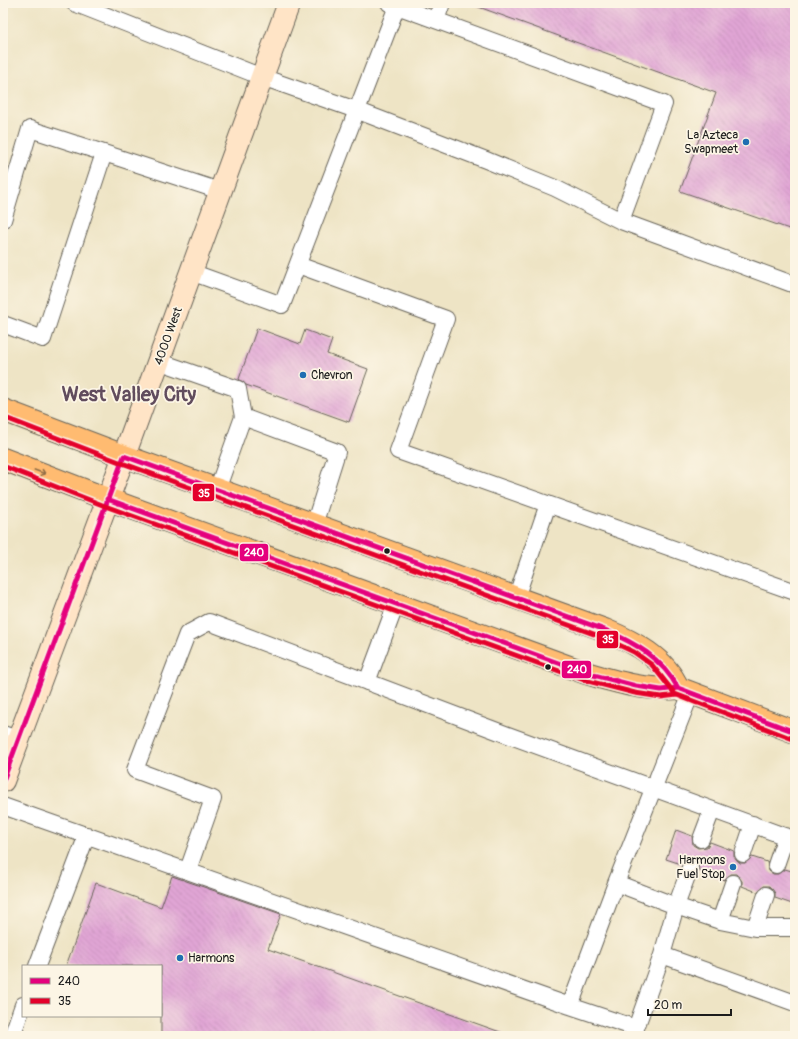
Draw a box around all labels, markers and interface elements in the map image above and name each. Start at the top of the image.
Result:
place label: La Azteca Swapmeet [684,128,738,157]
marker: La Azteca Swapmeet [741,137,751,147]
street label: 4000 West [151,305,186,367]
place label: Chevron [311,368,353,383]
marker: Chevron [298,370,308,380]
district label: West Valley City [62,382,197,407]
one-way arrow [33,469,45,477]
line badge: 35 [192,483,215,502]
text: 35 [198,487,210,500]
line badge: 240 [239,543,269,562]
text: 240 [244,546,265,559]
unlabelled marker [382,546,392,556]
line badge: 35 [596,630,619,649]
text: 35 [602,633,614,646]
line badge: 240 [561,660,592,679]
unlabelled marker [543,662,553,672]
text: 240 [567,663,588,676]
place label: Harmons Fuel Stop [676,853,726,882]
marker: Harmons Fuel Stop [728,862,738,872]
place label: Harmons [188,951,235,966]
marker: Harmons [175,953,185,963]
legend [22,965,162,1017]
text: 240 [58,974,80,989]
scale bar [648,991,731,1017]
text: 35 [58,994,71,1009]
text: 20 m [654,998,683,1013]

